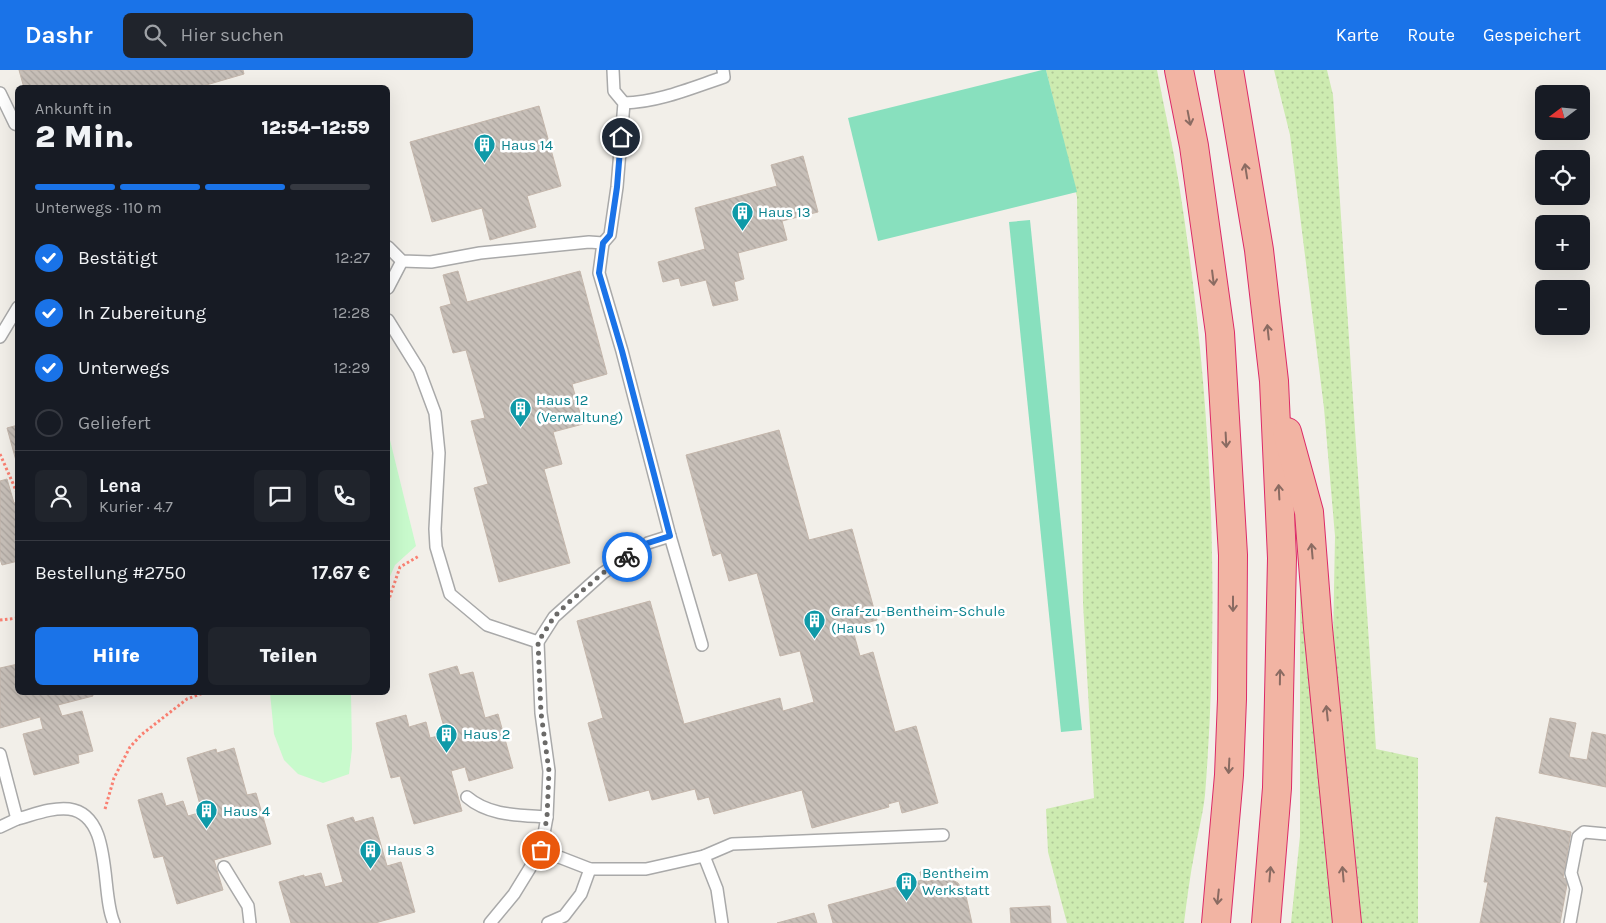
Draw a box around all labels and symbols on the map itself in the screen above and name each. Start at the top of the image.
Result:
north arrow [1535,85,1590,140]
one-way arrow [1184,109,1194,125]
pin [600,116,642,158]
building icon: Haus 14 [473,133,497,164]
place label: Haus 14 [501,136,554,154]
one-way arrow [1241,164,1251,180]
building icon: Haus 13 [730,200,754,231]
place label: Haus 13 [758,203,811,221]
one-way arrow [1208,270,1218,286]
one-way arrow [1263,324,1273,340]
place label: Haus 12 (Verwaltung) [536,391,623,426]
building icon: Haus 12 (Verwaltung) [508,397,532,428]
one-way arrow [1222,432,1231,448]
one-way arrow [1275,484,1284,500]
courier [602,532,652,582]
one-way arrow [1308,543,1317,559]
one-way arrow [1228,595,1238,611]
place label: Graf-zu-Bentheim-Schule (Haus 1) [831,602,1005,637]
building icon: Graf-zu-Bentheim-Schule (Haus 1) [803,608,827,639]
one-way arrow [1275,669,1284,685]
one-way arrow [1322,705,1332,721]
building icon: Haus 2 [435,722,459,753]
place label: Haus 2 [463,725,511,743]
one-way arrow [1224,758,1234,774]
building icon: Haus 4 [195,799,219,830]
place label: Haus 4 [223,802,271,820]
pin [520,829,562,871]
building icon: Haus 3 [359,838,383,869]
place label: Haus 3 [387,841,435,859]
place label: Bentheim Werkstatt [922,864,990,899]
one-way arrow [1265,867,1275,883]
one-way arrow [1338,867,1347,883]
building icon: Bentheim Werkstatt [894,870,918,901]
one-way arrow [1213,889,1223,905]

